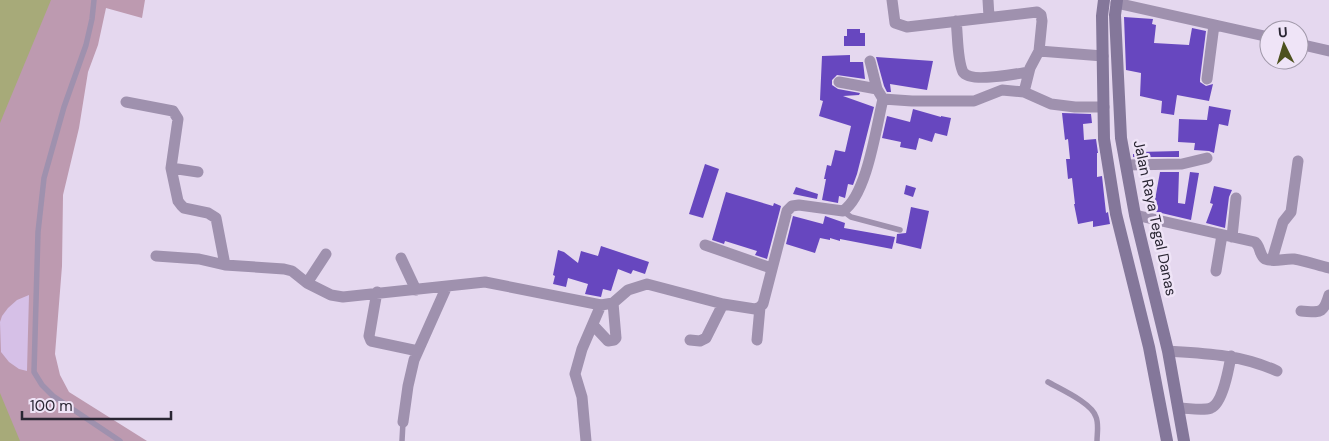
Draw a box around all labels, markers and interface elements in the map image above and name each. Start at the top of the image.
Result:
north arrow [1259,20,1309,70]
text: U [1277,23,1288,41]
street label: Jalan Raya Tegal Danas [1129,138,1181,298]
scale bar [22,388,171,420]
text: 100 m [30,396,73,416]

